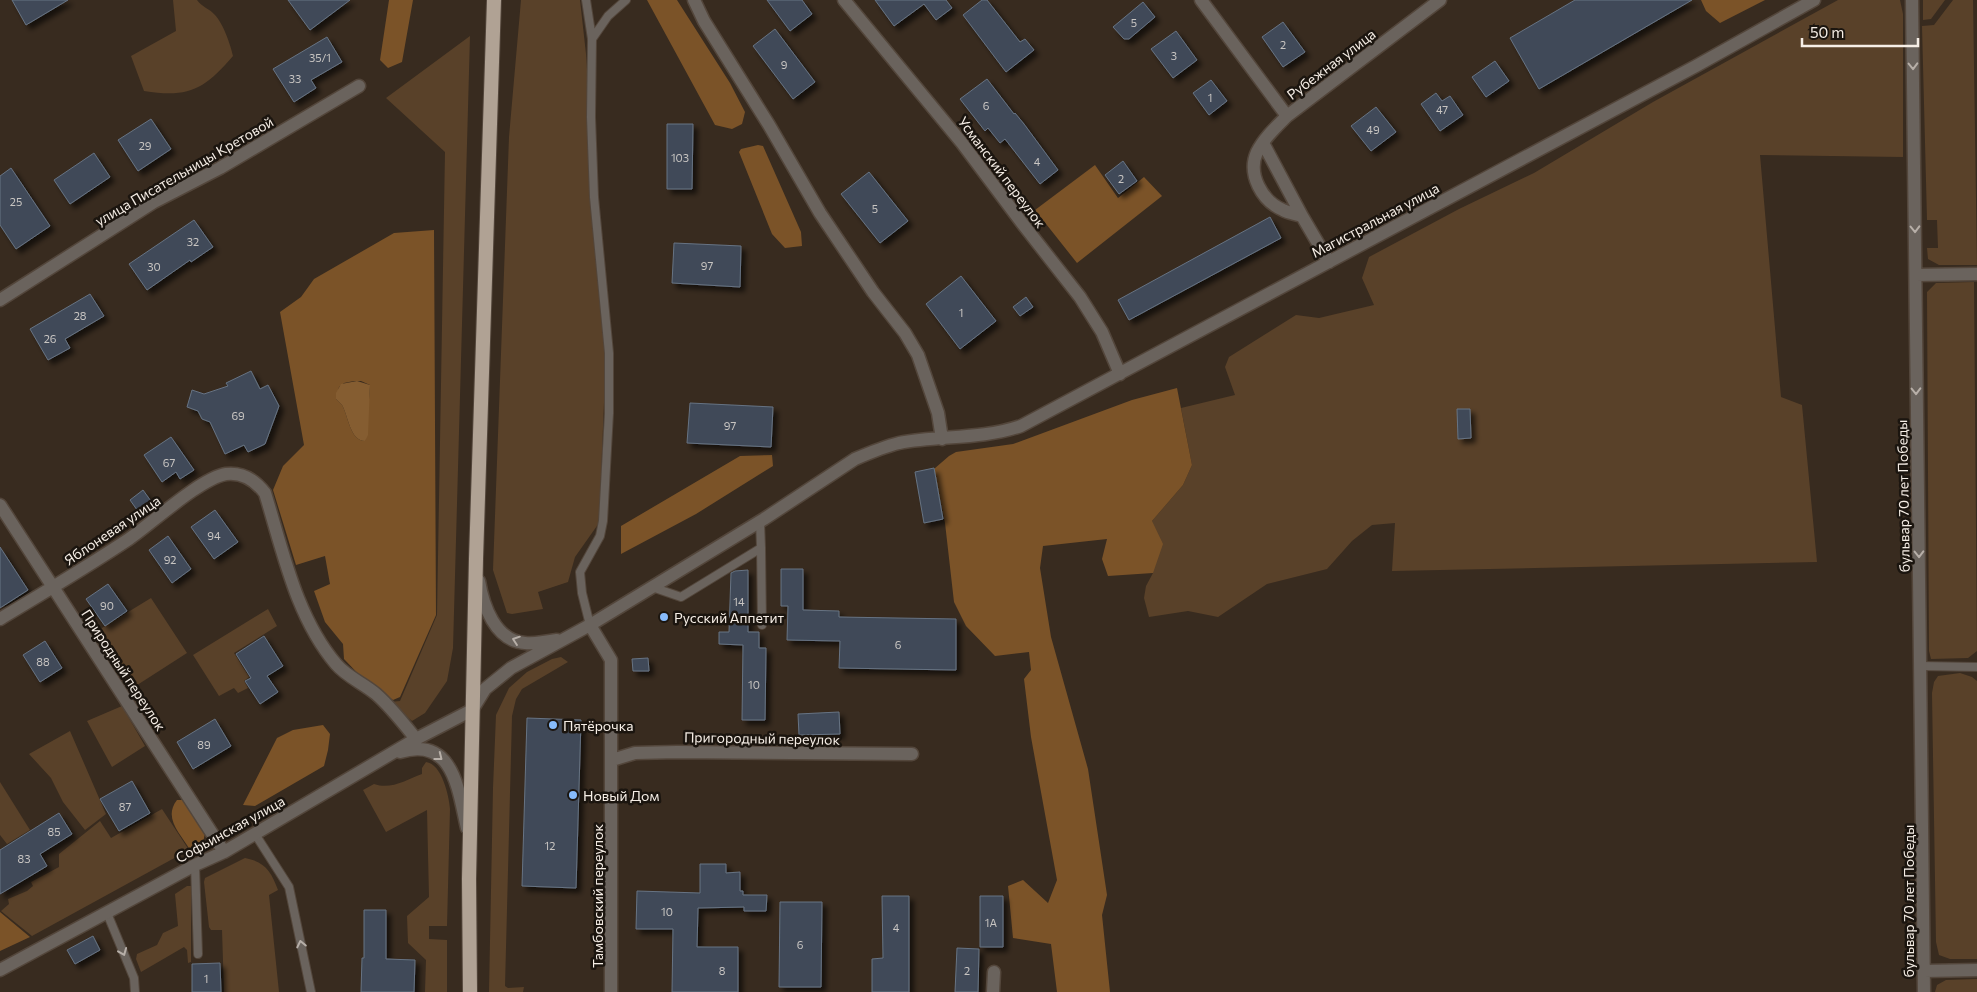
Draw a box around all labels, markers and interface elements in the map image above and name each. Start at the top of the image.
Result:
scale bar [1802,15,1918,47]
house number: 5 [1131,16,1137,29]
text: 50 m [1810,23,1844,41]
street label: Рубежная улица [1283,25,1379,103]
house number: 2 [1280,38,1286,51]
house number: 3 [1171,49,1177,62]
house number: 35/1 [309,51,331,64]
house number: 9 [781,58,788,71]
one-way arrow [1908,62,1918,70]
house number: 33 [289,72,301,85]
house number: 1 [1208,91,1212,104]
house number: 6 [983,99,990,112]
house number: 47 [1436,103,1448,116]
street label: улица Писательницы Кретовой [92,113,276,229]
street label: Усманский переулок [955,113,1050,231]
house number: 49 [1366,123,1380,136]
house number: 29 [139,139,152,152]
house number: 103 [671,151,689,164]
house number: 4 [1034,155,1041,168]
house number: 2 [1118,172,1124,185]
street label: Магистральная улица [1308,179,1442,261]
house number: 25 [10,195,22,208]
house number: 5 [872,202,878,215]
one-way arrow [1910,225,1920,233]
house number: 32 [187,235,199,248]
house number: 97 [701,259,713,272]
house number: 30 [147,260,161,273]
house number: 1 [959,306,963,319]
house number: 28 [74,309,87,322]
house number: 26 [44,332,57,345]
one-way arrow [1911,388,1921,395]
house number: 69 [231,409,245,422]
house number: 97 [724,419,736,432]
street label: бульвар 70 лет Победы [1893,419,1913,573]
house number: 67 [163,456,175,469]
street label: Яблоневая улица [61,491,163,569]
house number: 94 [207,529,221,542]
one-way arrow [1913,550,1924,558]
house number: 92 [164,553,176,566]
house number: 14 [733,595,745,608]
house number: 90 [100,599,114,612]
street label: Природный переулок [78,606,170,734]
place label: Русский Аппетит [674,609,784,626]
marker: Русский Аппетит [658,611,670,623]
one-way arrow [512,636,521,646]
house number: 6 [895,638,902,651]
house number: 88 [36,655,50,668]
house number: 10 [748,678,760,691]
place label: Пятёрочка [563,717,633,734]
marker: Пятёрочка [547,719,559,731]
street label: Пригородный переулок [684,728,841,748]
house number: 89 [197,738,211,751]
one-way arrow [433,751,442,760]
place label: Новый Дом [583,787,659,804]
marker: Новый Дом [567,789,579,801]
street label: Софьинская улица [172,792,288,866]
house number: 87 [119,800,131,813]
street label: Тамбовский переулок [589,824,606,968]
house number: 85 [48,825,61,838]
street label: бульвар 70 лет Победы [1900,825,1917,977]
house number: 12 [545,839,555,852]
house number: 83 [18,852,30,865]
house number: 10 [661,905,673,918]
house number: 1А [985,916,998,929]
house number: 4 [893,921,900,934]
house number: 6 [797,938,804,951]
one-way arrow [297,940,307,949]
one-way arrow [117,947,128,956]
house number: 8 [719,964,726,977]
house number: 2 [964,964,970,977]
house number: 1 [204,972,208,985]

